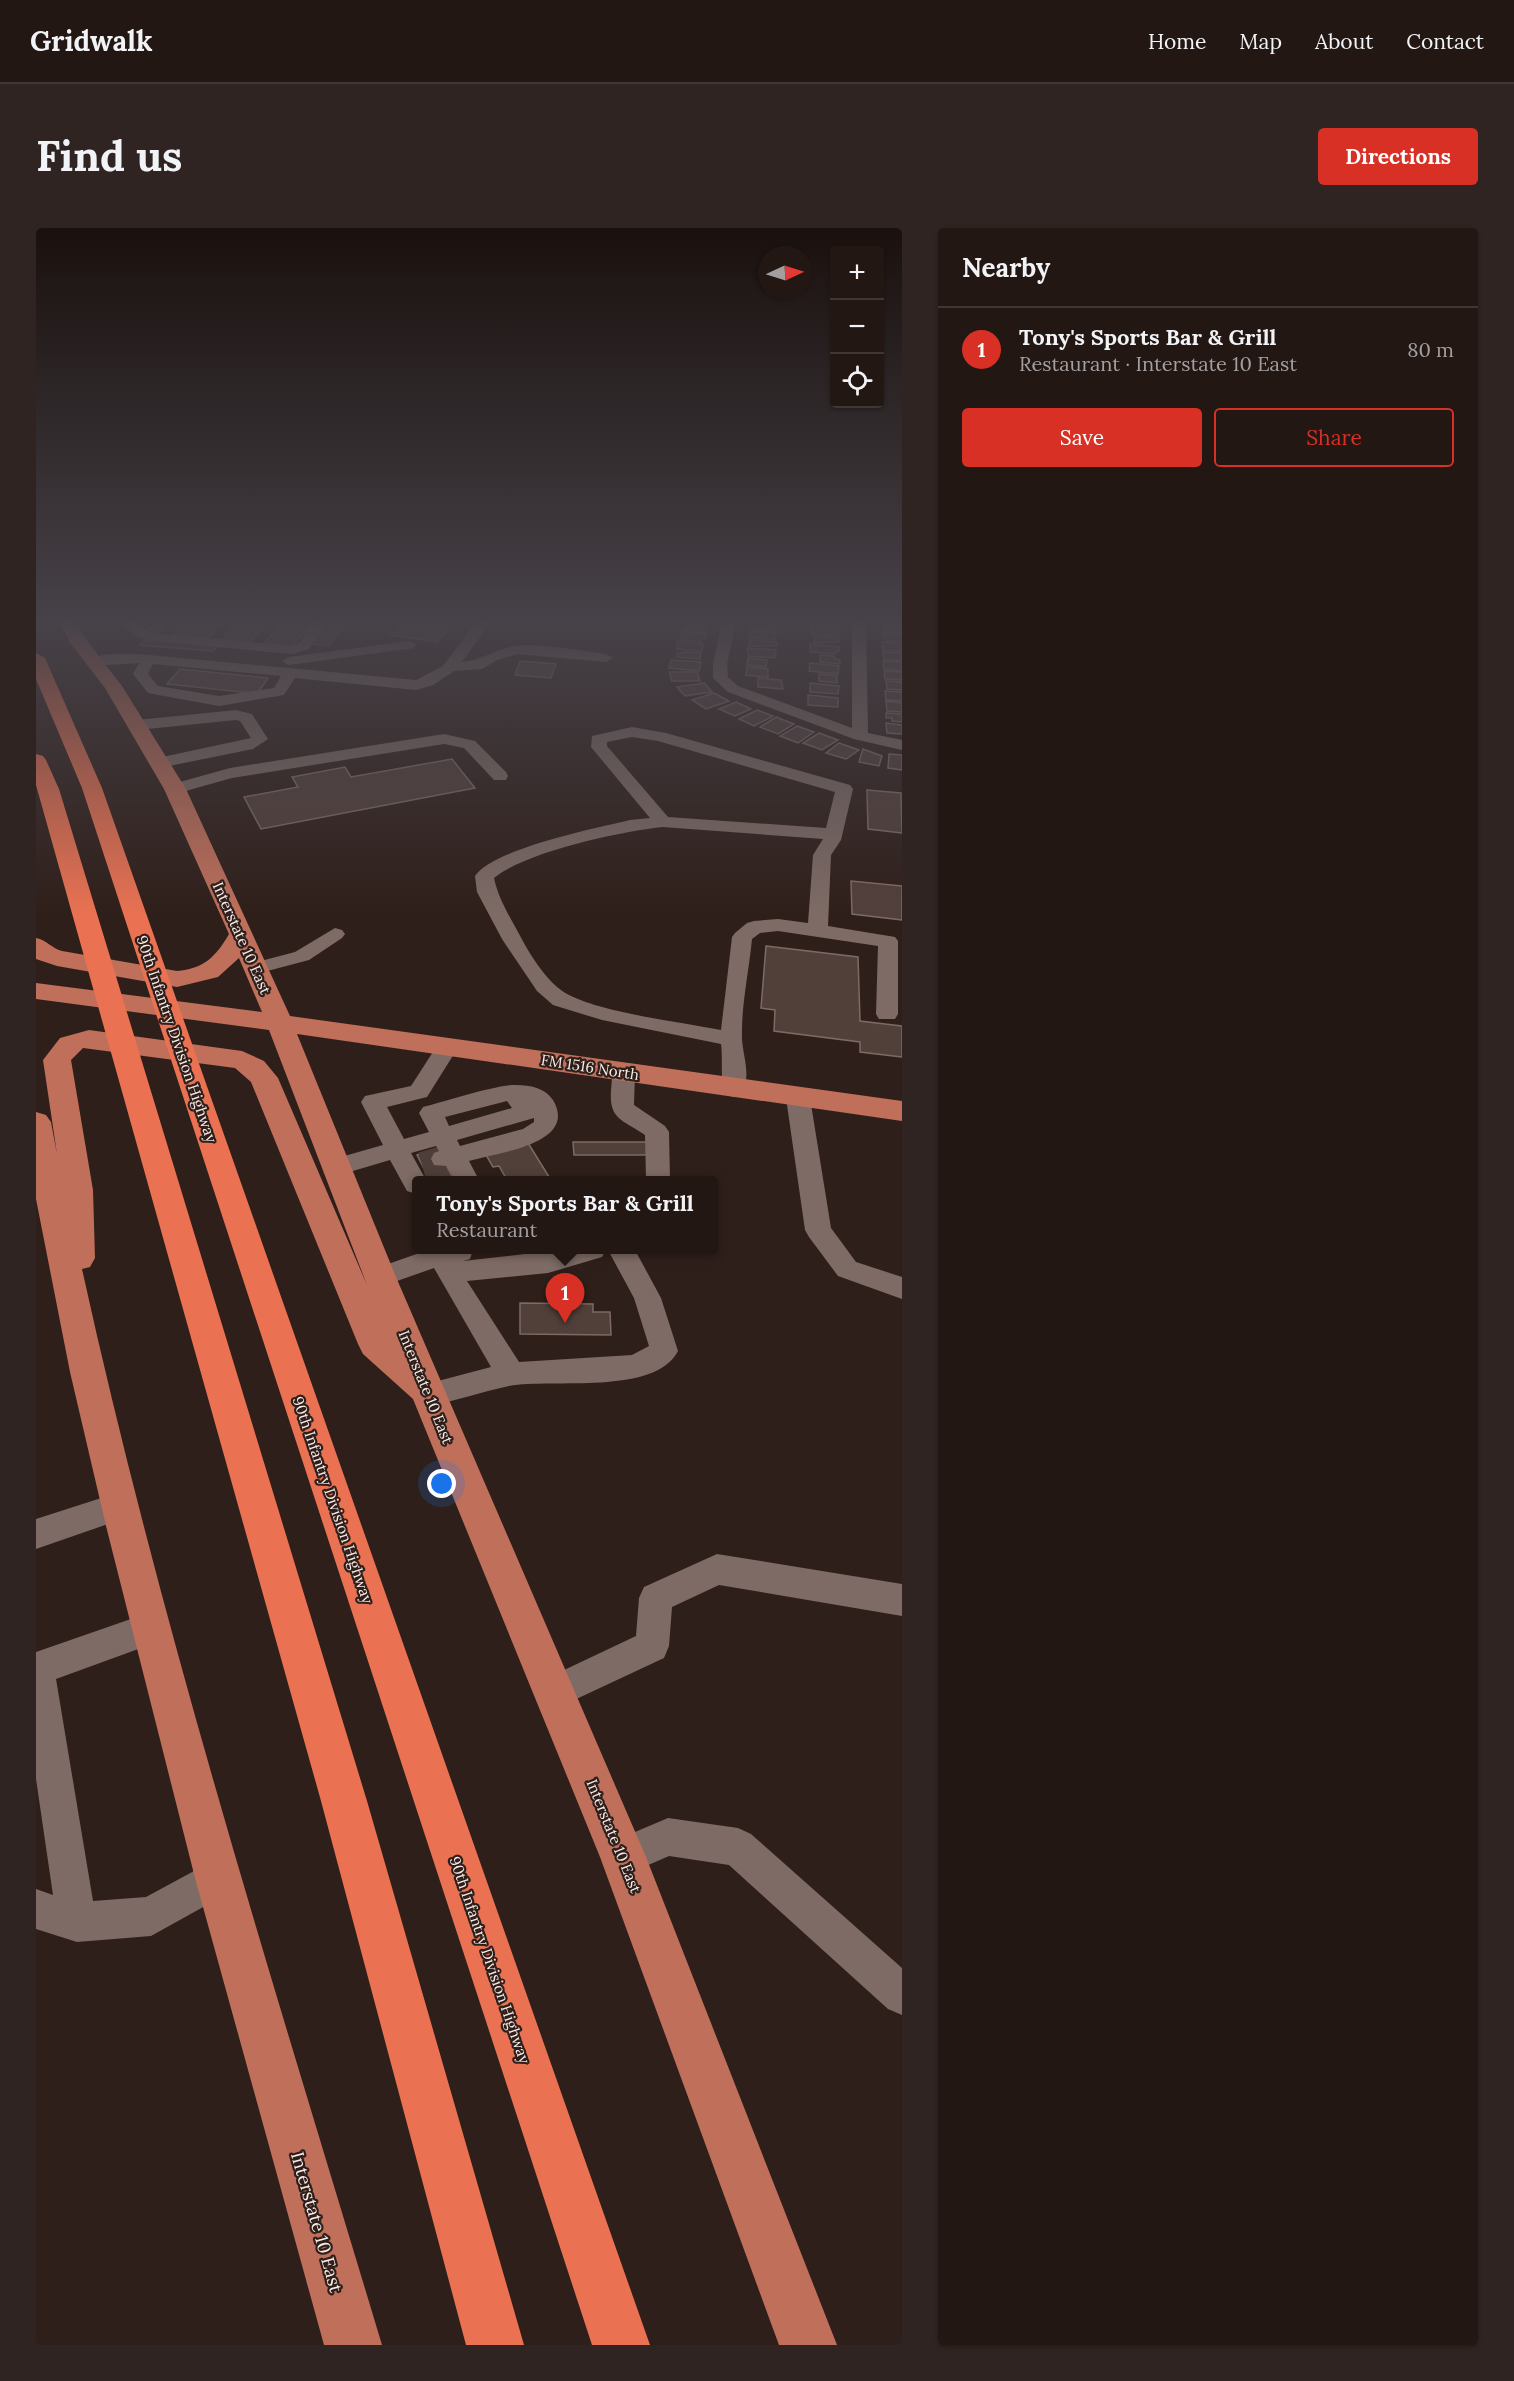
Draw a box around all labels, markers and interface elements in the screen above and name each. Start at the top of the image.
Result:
text: Gridwalk [30,23,153,59]
text: Home [1148,28,1206,55]
text: Map [1239,28,1282,55]
text: About [1315,28,1373,55]
text: Contact [1406,28,1484,55]
button: Directions [1318,128,1478,185]
text: Find us [36,129,182,183]
north arrow [758,246,812,300]
map controls [830,246,884,408]
button: + [830,246,884,300]
text: Nearby [962,251,1050,284]
button: − [830,300,884,354]
text: Tony's Sports Bar & Grill [1019,323,1276,351]
text: 1 [977,337,986,362]
text: 80 m [1407,337,1454,362]
text: Restaurant · Interstate 10 East [1019,351,1297,376]
button: locate [830,354,884,408]
button: Save [962,408,1202,467]
button: Share [1214,408,1454,467]
street label: Interstate 10 East [209,879,275,997]
street label: 90th Infantry Division Highway [133,933,221,1145]
street label: FM 1516 North [540,1050,640,1084]
popup [412,1176,718,1254]
text: Tony's Sports Bar & Grill [436,1189,694,1217]
text: Restaurant [436,1217,537,1242]
pin: 1 [546,1274,584,1323]
street label: Interstate 10 East [395,1327,458,1447]
street label: 90th Infantry Division Highway [289,1394,377,1606]
your location [427,1469,456,1498]
street label: Interstate 10 East [583,1776,646,1896]
street label: 90th Infantry Division Highway [446,1854,534,2066]
street label: Interstate 10 East [286,2149,348,2295]

